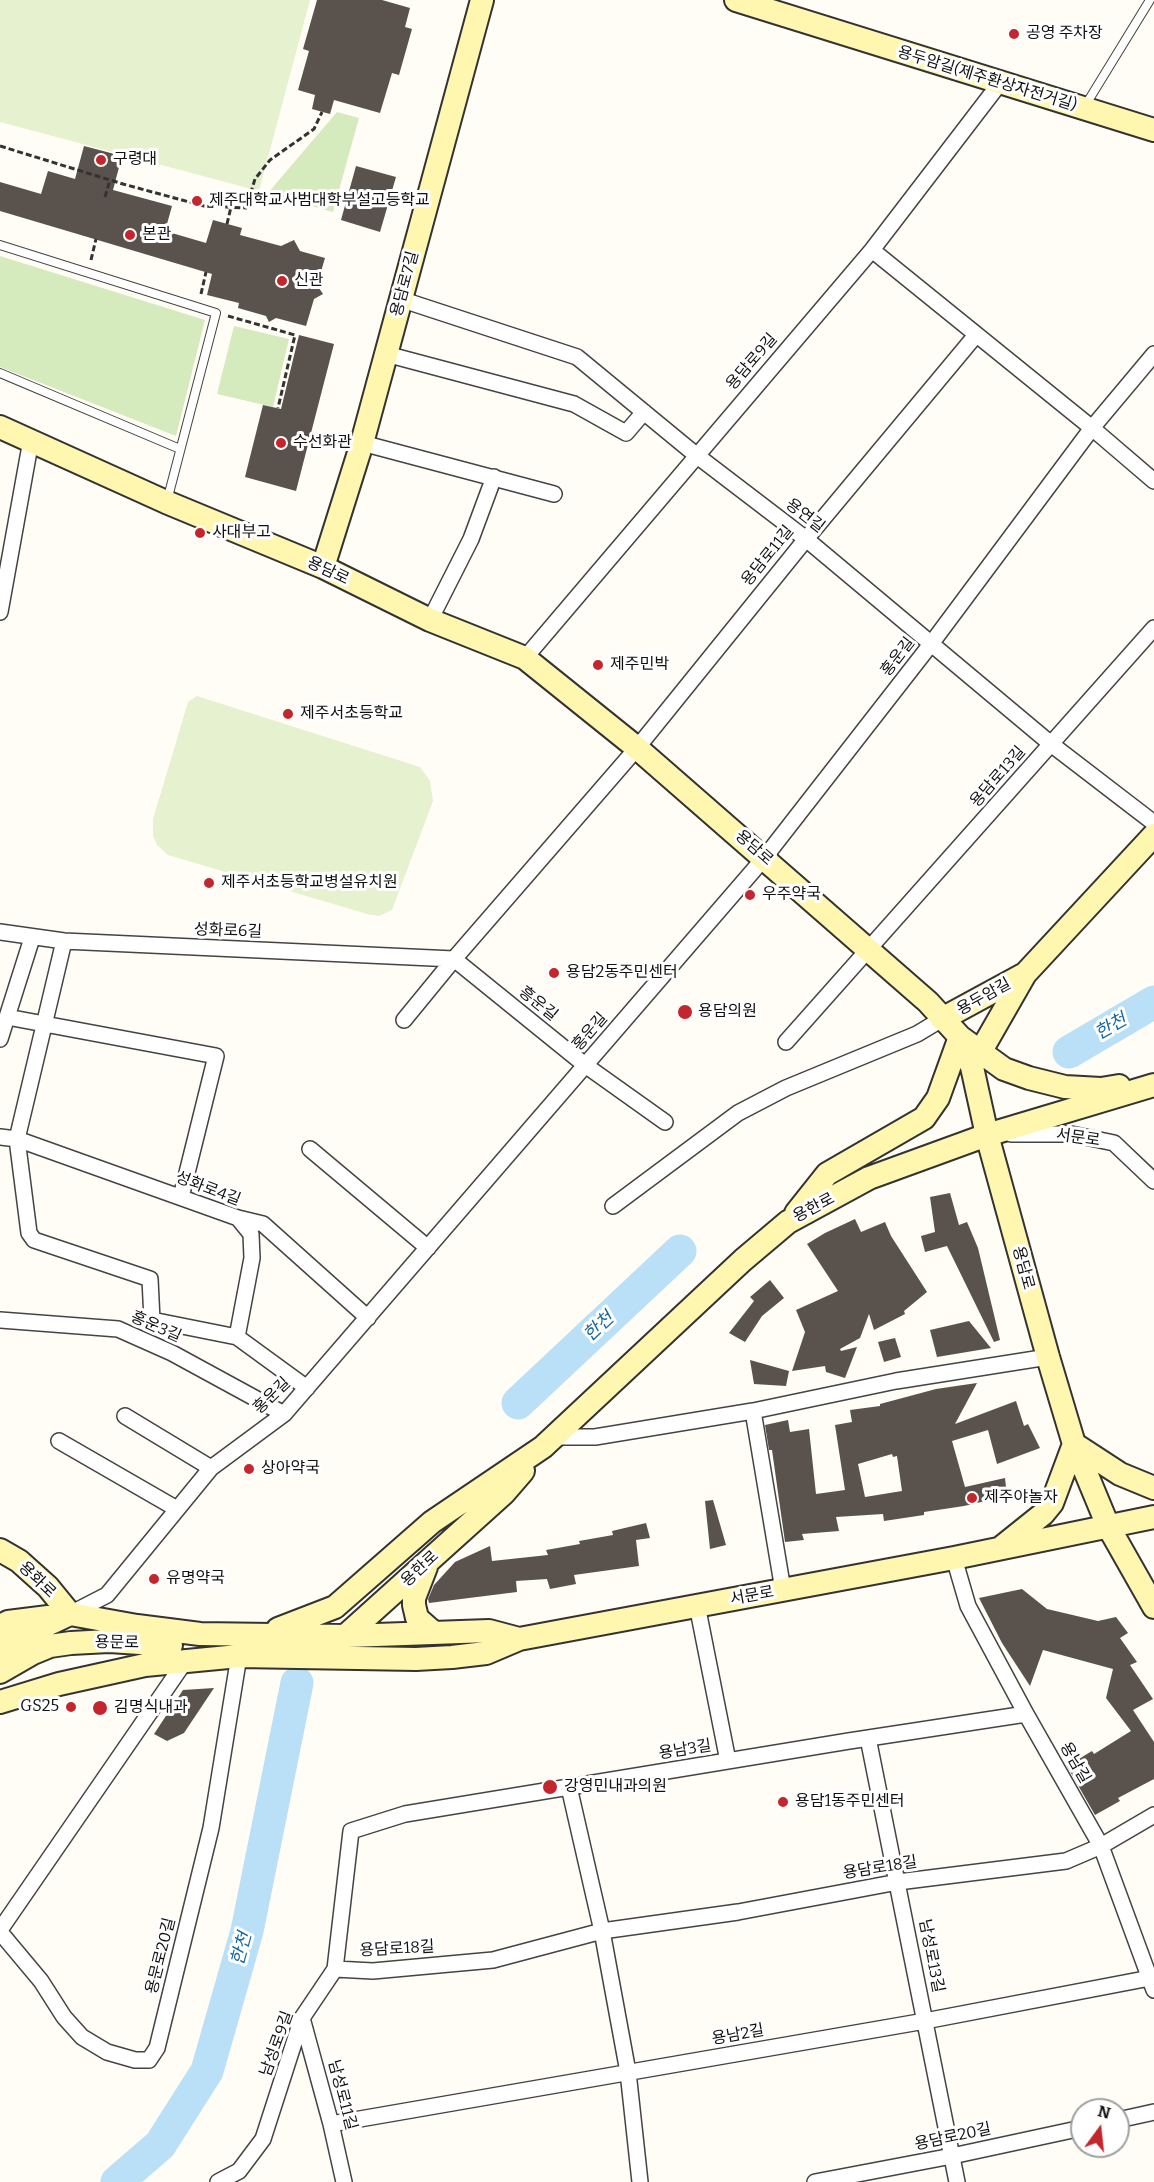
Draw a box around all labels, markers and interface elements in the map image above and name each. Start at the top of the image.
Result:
place label: 공영 주차장 [1026,24,1103,44]
marker: 공영 주차장 [1007,27,1021,41]
street label: 용두암길(제주환상자전거길) [895,43,1079,115]
place label: 구령대 [113,150,157,170]
marker: 구령대 [94,153,108,167]
place label: 제주대학교사범대학부설고등학교 [209,191,430,211]
marker: 제주대학교사범대학부설고등학교 [190,194,204,208]
place label: 본관 [142,225,171,245]
marker: 본관 [123,228,137,242]
street label: 용담로7길 [387,249,423,319]
place label: 신관 [294,271,323,291]
marker: 신관 [275,274,289,288]
street label: 용담로9길 [722,330,782,394]
place label: 수선화관 [293,433,352,453]
marker: 수선화관 [274,436,288,450]
street label: 용연길 [782,495,828,537]
street label: 용담로11길 [738,522,798,590]
place label: 사대부고 [212,523,271,543]
marker: 사대부고 [193,526,207,540]
street label: 용담로 [304,553,352,589]
street label: 홍운길 [877,634,919,680]
place label: 제주민박 [610,655,669,675]
marker: 제주민박 [591,658,605,672]
place label: 제주서초등학교 [300,704,403,724]
marker: 제주서초등학교 [281,707,295,721]
street label: 용담로13길 [966,743,1030,811]
street label: 용담로 [731,826,777,870]
place label: 제주서초등학교병설유치원 [221,873,398,893]
marker: 제주서초등학교병설유치원 [202,876,216,890]
place label: 우주약국 [762,885,821,905]
marker: 우주약국 [743,888,757,902]
street label: 성화로6길 [194,920,262,942]
place label: 용담2동주민센터 [566,963,678,983]
marker: 용담2동주민센터 [547,966,561,980]
street label: 용두암길 [954,974,1014,1020]
street label: 흥운길 [515,983,561,1025]
place label: 용담의원 [698,1002,757,1022]
marker: 용담의원 [676,1003,694,1021]
street label: 홍운길 [568,1009,612,1055]
water label: 한천 [1091,1009,1131,1045]
street label: 서문로 [1055,1125,1101,1151]
street label: 성화로4길 [173,1168,243,1210]
street label: 용한로 [790,1189,838,1227]
street label: 용담로 [1008,1244,1038,1292]
street label: 홍운3길 [128,1307,184,1347]
water label: 한천 [580,1308,618,1346]
street label: 홍운길 [249,1374,295,1418]
place label: 상아약국 [261,1459,320,1479]
marker: 상아약국 [242,1462,256,1476]
place label: 제주야놀자 [984,1488,1058,1508]
marker: 제주야놀자 [965,1491,979,1505]
street label: 용한로 [397,1547,443,1591]
street label: 용화로 [14,1558,60,1602]
place label: 유명약국 [166,1569,225,1589]
marker: 유명약국 [147,1572,161,1586]
street label: 서문로 [729,1583,775,1609]
street label: 용문로 [95,1633,139,1653]
place label: GS25 [20,1697,59,1717]
place label: 김명식내과 [114,1698,188,1718]
marker: 김명식내과 [91,1699,109,1717]
marker: GS25 [64,1700,78,1714]
street label: 용남3길 [657,1736,713,1764]
street label: 용남길 [1056,1739,1094,1787]
place label: 강영민내과의원 [564,1777,667,1797]
marker: 강영민내과의원 [541,1778,559,1796]
place label: 용담1동주민센터 [795,1792,905,1812]
marker: 용담1동주민센터 [776,1795,790,1809]
street label: 용담로18길 [841,1853,919,1883]
street label: 용문로20길 [142,1916,180,1996]
street label: 남성로13길 [914,1918,948,1994]
water label: 한천 [227,1930,257,1968]
street label: 용담로18길 [359,1937,435,1961]
street label: 남성로9길 [256,2009,298,2079]
street label: 용남2길 [710,2021,766,2049]
street label: 남성로11길 [323,2058,361,2132]
north arrow [1070,2098,1130,2158]
text: N [1096,2101,1113,2123]
street label: 용담로20길 [913,2120,993,2154]

